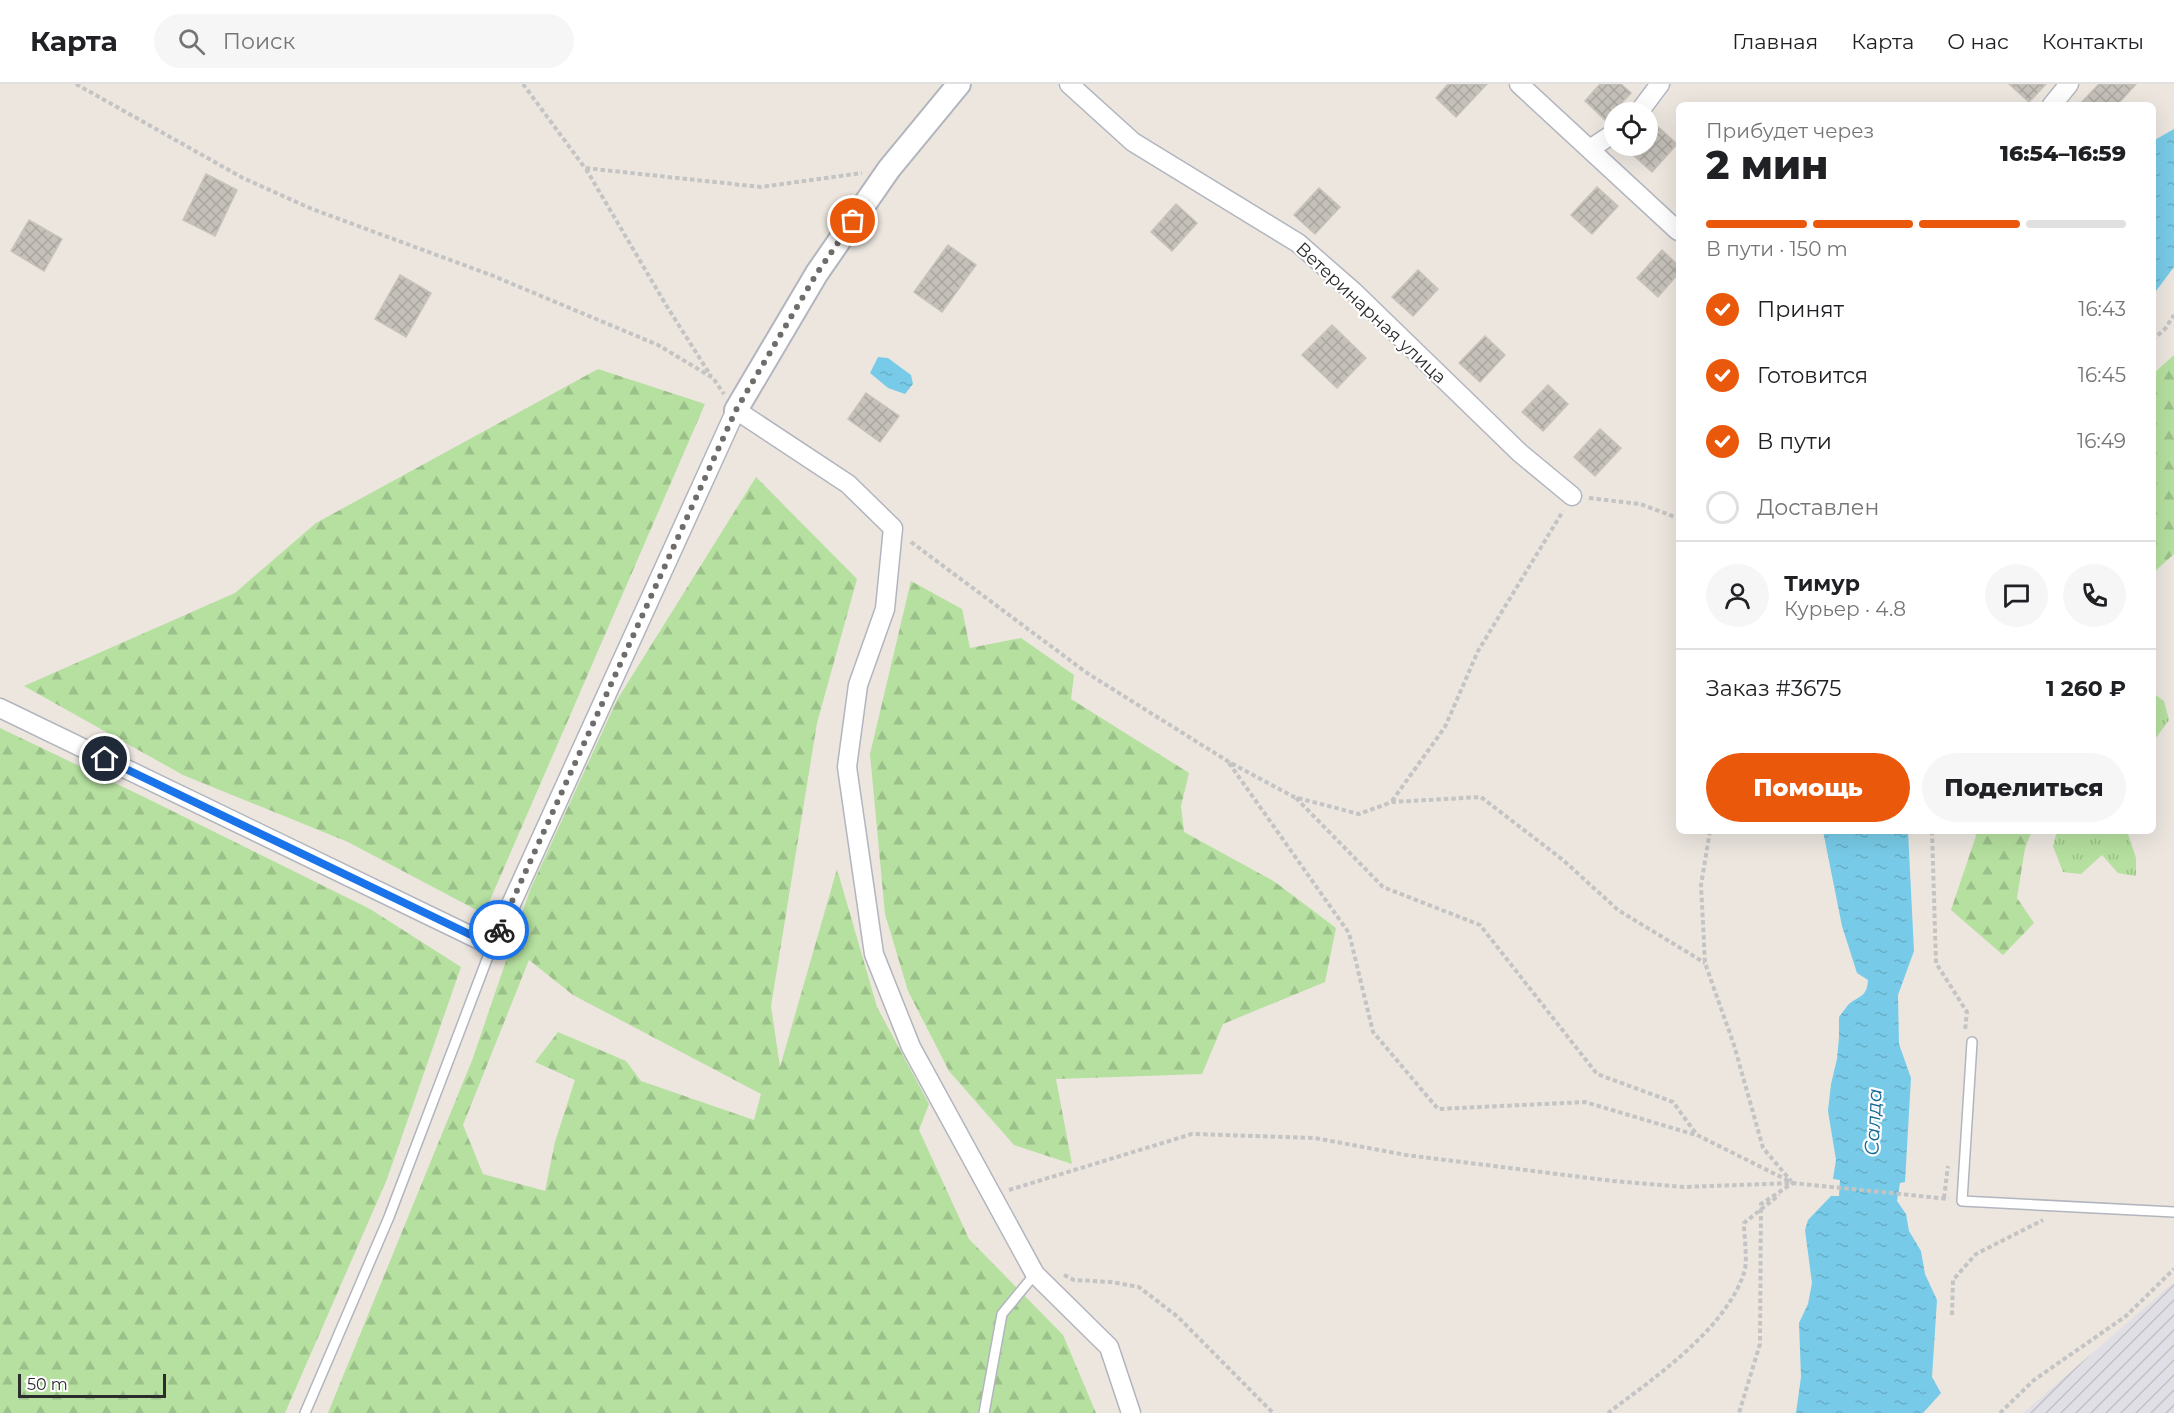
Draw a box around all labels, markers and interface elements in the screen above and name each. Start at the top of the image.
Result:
search box [154,14,574,68]
text: Карта [30,24,118,58]
icon: search [175,25,208,58]
text: Поиск [223,28,295,55]
text: Главная [1732,29,1818,54]
text: Карта [1851,29,1914,54]
text: О нас [1947,29,2009,54]
text: Контакты [2042,29,2144,54]
map controls [1604,102,1658,156]
button: locate [1604,102,1658,156]
text: Прибудет через [1706,119,1874,143]
text: 16:54–16:59 [2000,140,2126,167]
text: 2 мин [1706,141,1828,189]
pin [827,195,878,246]
icon: bag [836,204,869,237]
text: В пути · 150 m [1706,237,1848,261]
street label: Ветеринарная улица [1291,238,1451,388]
icon: check [1706,293,1739,326]
text: Принят [1757,296,1844,323]
text: 16:43 [2078,297,2126,321]
icon: check [1706,359,1739,392]
text: Готовится [1757,362,1868,389]
text: 16:45 [2078,363,2126,387]
icon: check [1706,425,1739,458]
text: В пути [1757,428,1832,455]
text: 16:49 [2077,429,2126,453]
text: Доставлен [1757,494,1879,521]
button: person [1706,564,1769,627]
button: chat [1985,564,2048,627]
button: phone [2063,564,2126,627]
text: Тимур [1784,570,1860,597]
text: Курьер · 4.8 [1784,597,1906,621]
text: Заказ #3675 [1706,675,1841,702]
text: 1 260 ₽ [2046,675,2126,702]
pin [79,733,130,784]
icon: home [88,742,121,775]
button: Помощь [1706,753,1910,822]
button: Поделиться [1922,753,2126,822]
courier [469,900,529,960]
icon: bike [483,914,516,947]
water label: Салда [1859,1088,1887,1156]
scale bar [18,1371,166,1398]
text: 50 m [27,1375,68,1394]

